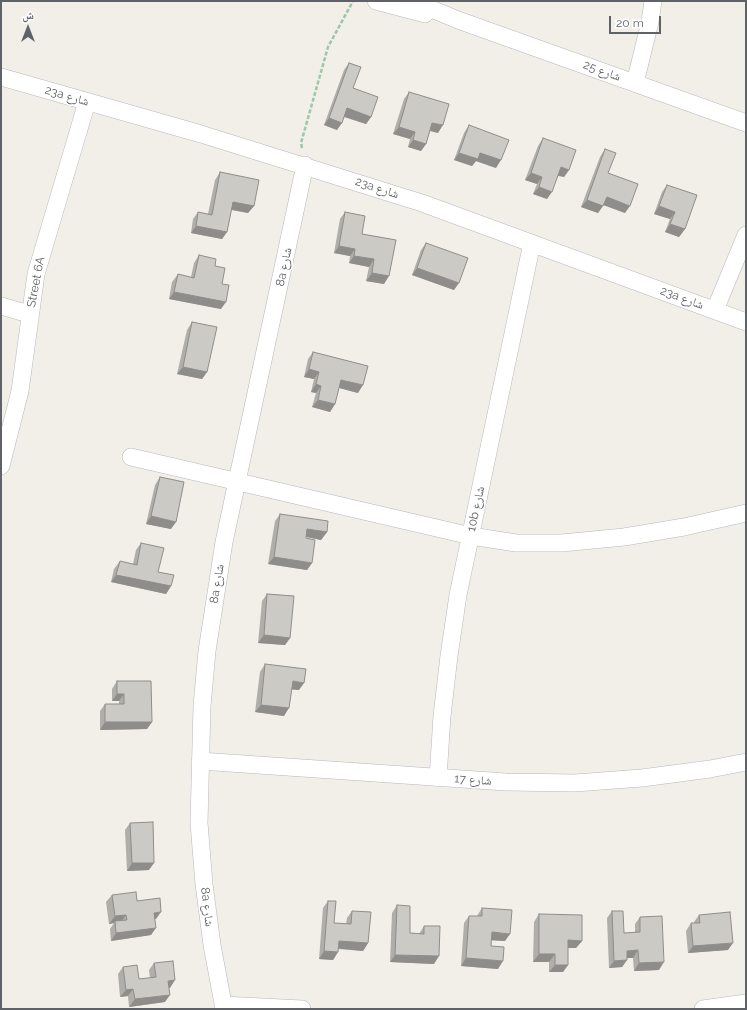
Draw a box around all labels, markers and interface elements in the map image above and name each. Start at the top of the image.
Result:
north arrow [8,8,48,48]
scale bar [611,8,663,34]
text: ش [22,9,34,22]
text: 20 m [616,16,644,30]
street label: شارع 25 [581,58,623,84]
street label: 23a شارع [43,83,91,109]
street label: 23a شارع [353,174,401,202]
street label: 8a شارع [273,246,295,288]
street label: Street 6A [24,255,48,309]
street label: 23a شارع [658,284,706,312]
street label: 10b شارع [464,485,488,533]
street label: 8a شارع [207,563,227,605]
street label: شارع 17 [454,772,492,788]
street label: 8a شارع [197,887,217,927]

